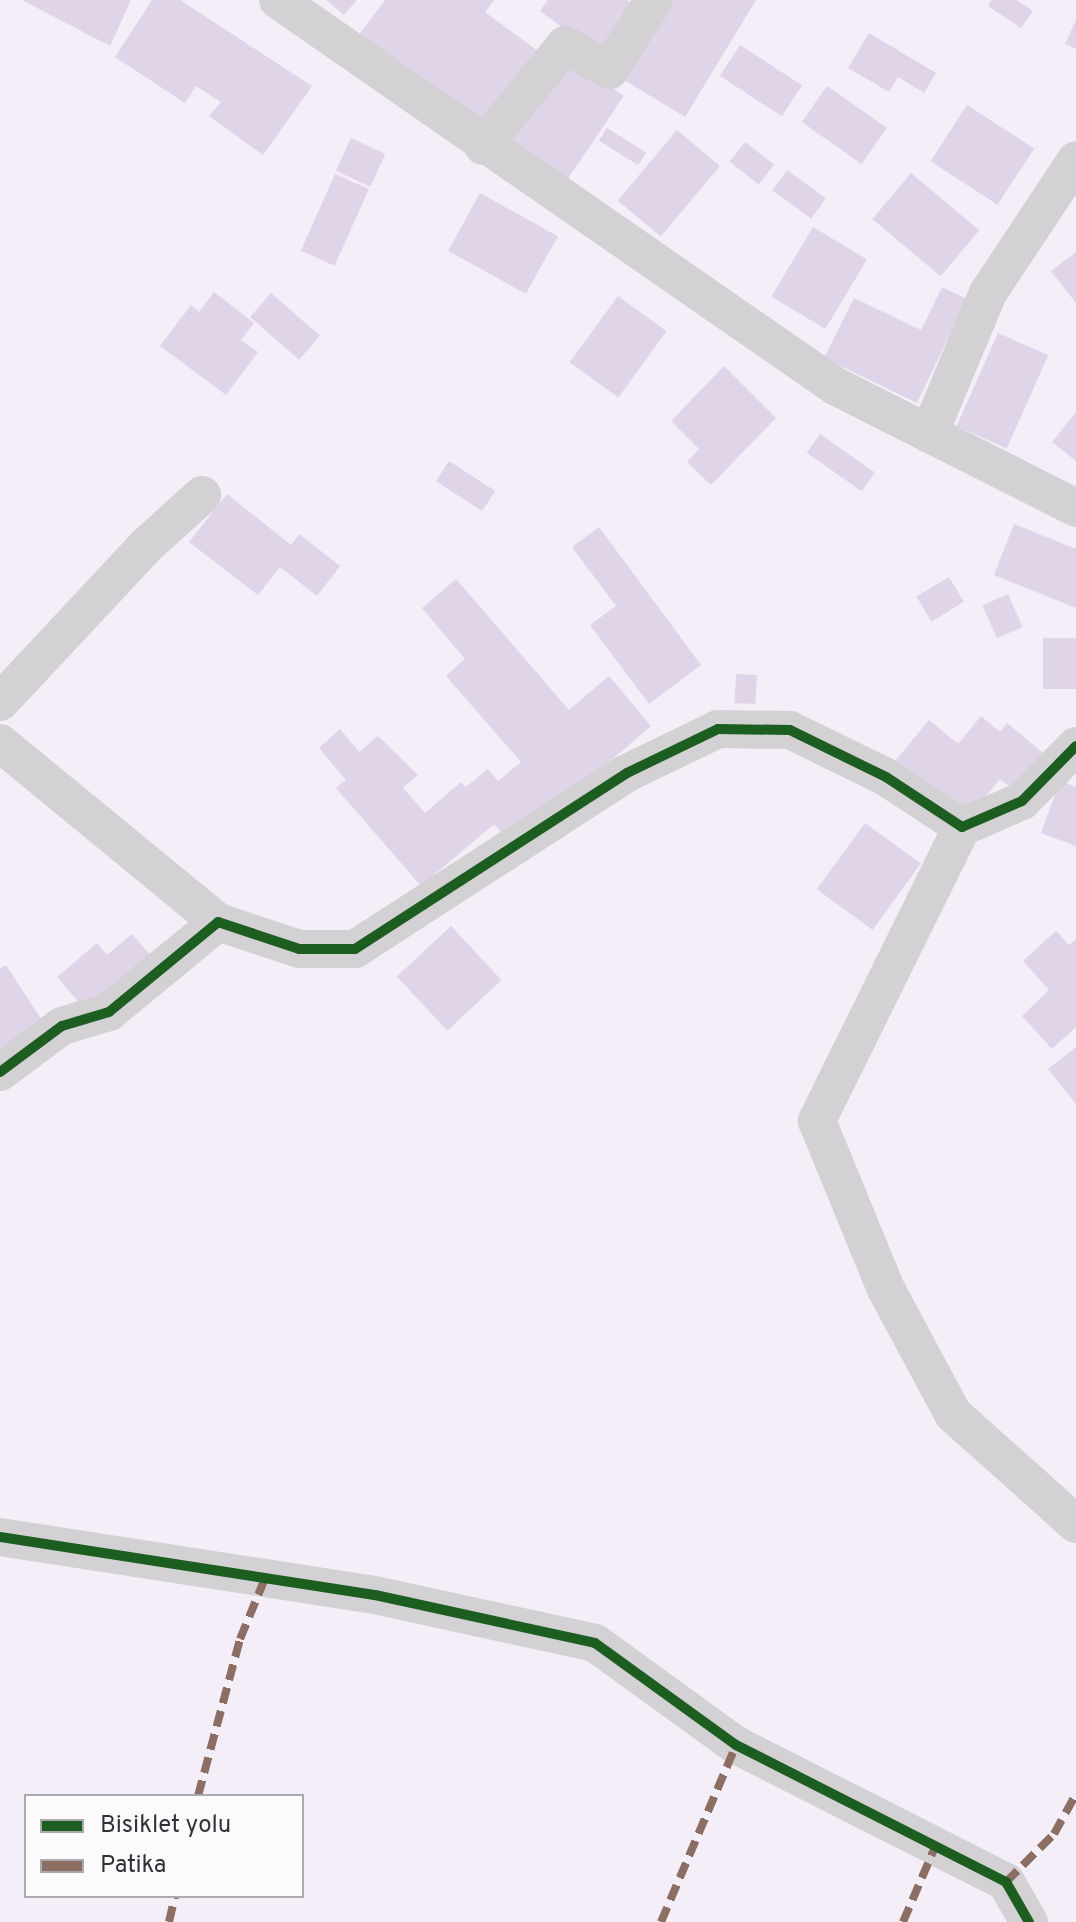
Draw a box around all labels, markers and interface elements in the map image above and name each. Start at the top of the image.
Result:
legend [24,1794,304,1898]
text: Bisiklet yolu [100,1811,231,1841]
text: Patika [100,1851,166,1881]

